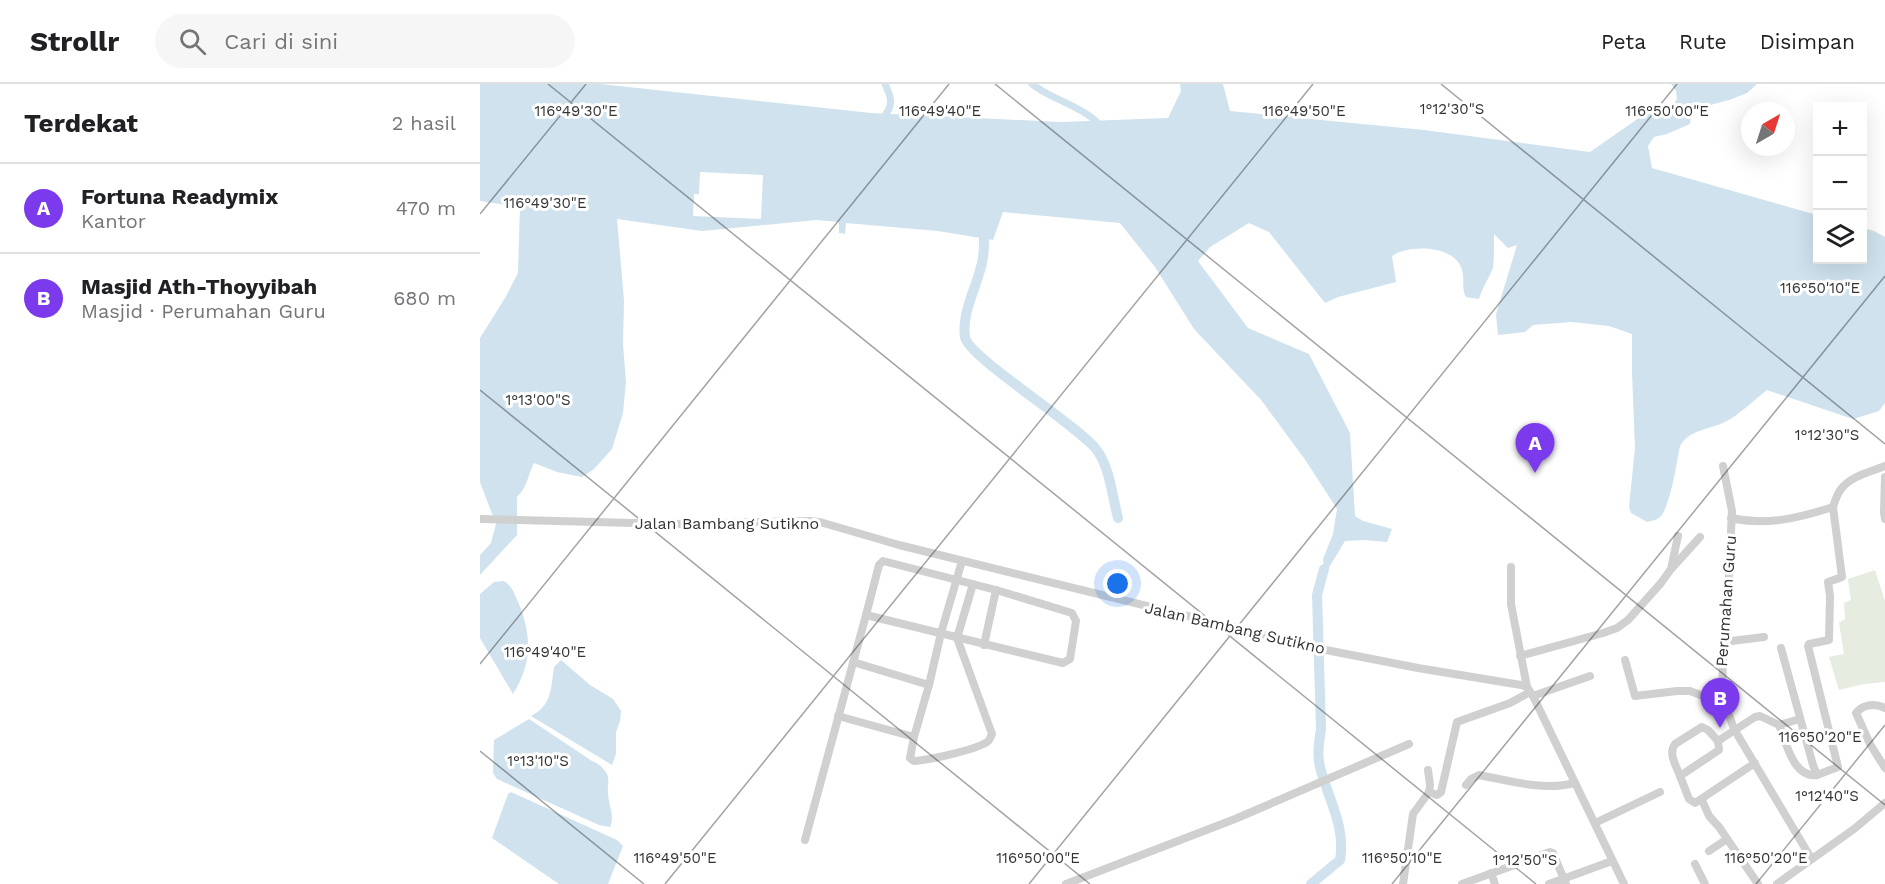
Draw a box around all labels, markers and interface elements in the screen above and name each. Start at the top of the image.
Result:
search box [155,14,575,68]
text: Strollr [30,25,119,58]
icon: search [176,25,209,58]
text: Cari di sini [224,29,338,54]
text: Peta [1601,29,1646,54]
text: Rute [1679,29,1727,54]
text: Disimpan [1760,29,1855,54]
text: 1°12'30"S [1420,100,1484,118]
text: 116°49'30"E [535,102,617,120]
text: 116°49'40"E [899,102,981,120]
text: 116°49'50"E [1263,102,1345,120]
text: 116°50'00"E [1625,102,1709,120]
north arrow [1741,102,1795,156]
map controls [1813,102,1867,264]
button: + [1813,102,1867,156]
text: Terdekat [24,108,138,138]
text: 2 hasil [392,111,456,135]
button: − [1813,156,1867,210]
text: Fortuna Readymix [81,184,278,209]
text: 116°49'30"E [504,194,586,212]
text: A [37,196,50,220]
text: 470 m [396,196,456,220]
text: Kantor [81,209,146,233]
button: layers [1813,210,1867,264]
text: Masjid Ath-Thoyyibah [81,274,317,299]
text: 116°50'10"E [1780,279,1860,297]
text: B [37,286,50,310]
text: 680 m [393,286,456,310]
text: Masjid · Perumahan Guru [81,299,326,323]
text: 1°13'00"S [505,391,571,409]
pin: A [1516,424,1554,473]
text: 1°12'30"S [1795,426,1859,444]
street label: Jalan Bambang Sutikno [635,514,819,533]
street label: Perumahan Guru [1712,535,1740,667]
your location [1103,569,1132,598]
street label: Jalan Bambang Sutikno [1143,598,1327,658]
text: 116°49'40"E [504,643,586,661]
pin: B [1700,678,1740,728]
text: 116°50'20"E [1779,728,1861,746]
text: 1°13'10"S [507,752,569,770]
text: 1°12'40"S [1795,787,1859,805]
text: 116°49'50"E [634,849,716,867]
text: 116°50'00"E [996,849,1080,867]
text: 116°50'10"E [1362,849,1442,867]
text: 116°50'20"E [1725,849,1807,867]
text: 1°12'50"S [1493,851,1557,869]

